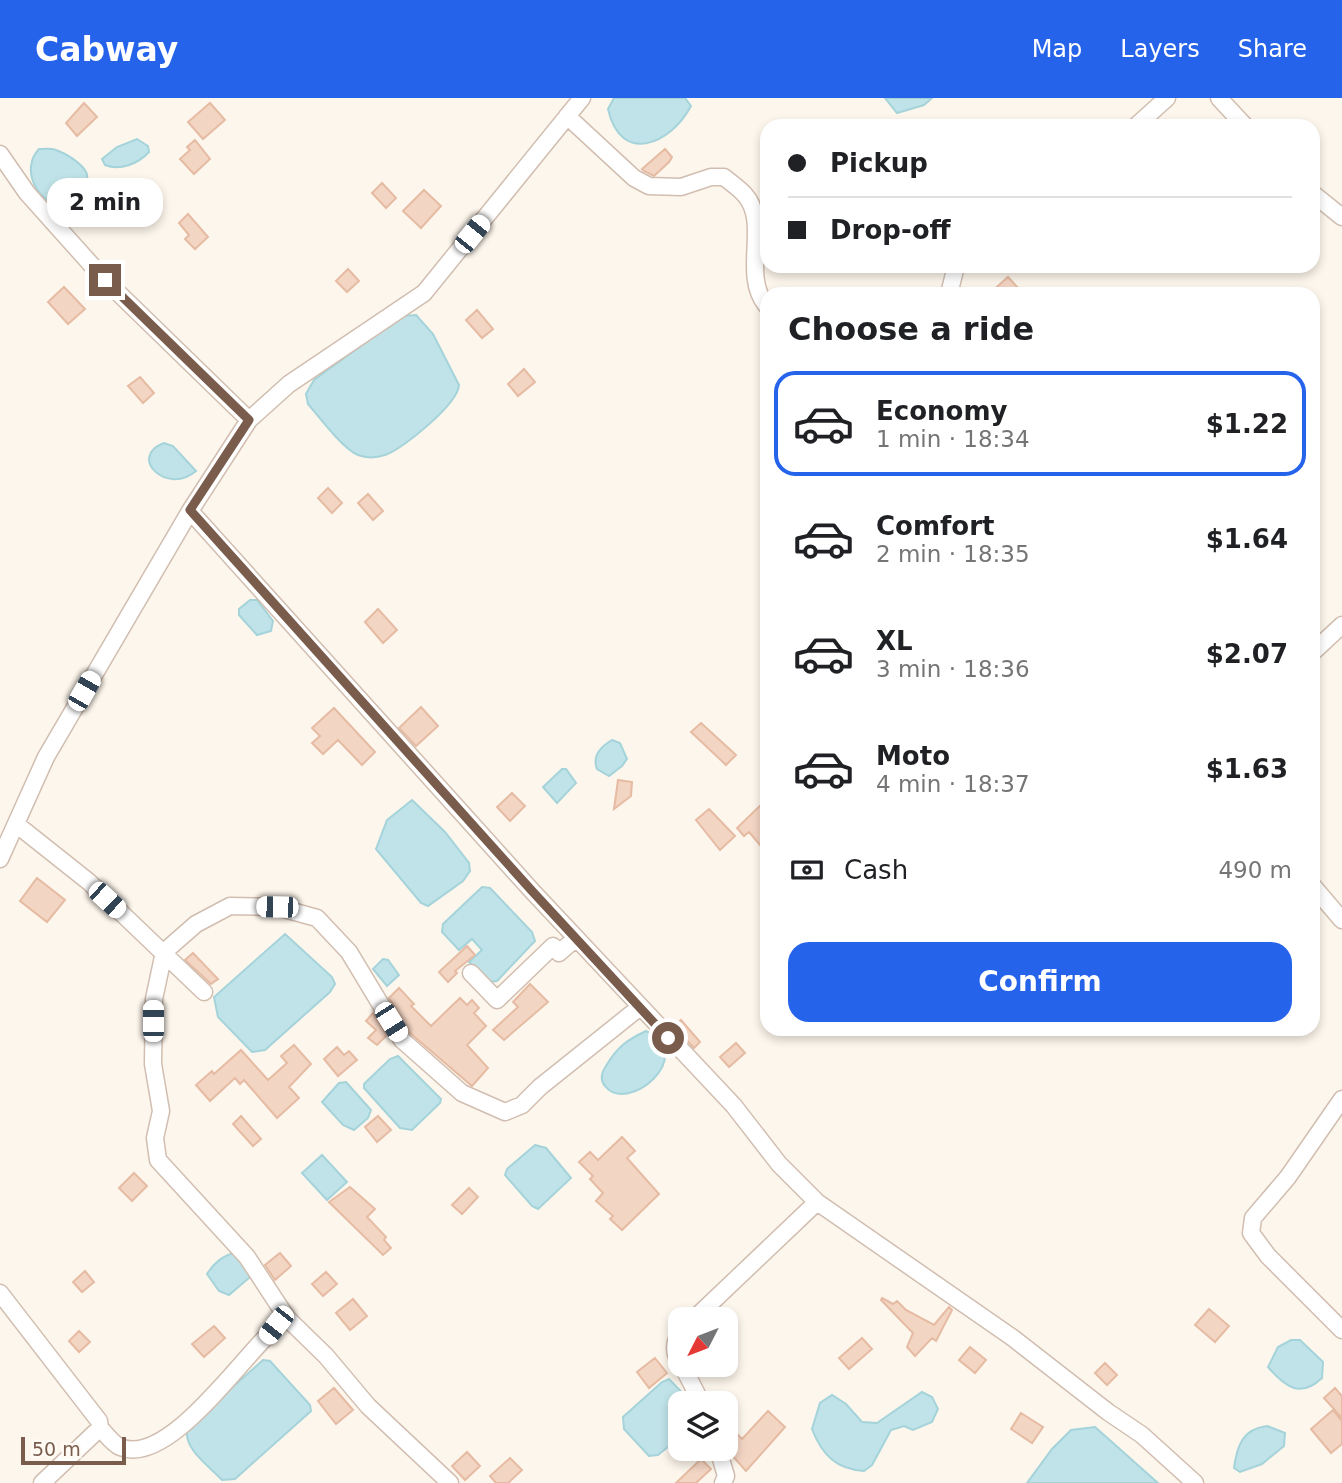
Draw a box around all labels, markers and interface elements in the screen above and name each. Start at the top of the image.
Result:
text: Cabway [35,30,178,69]
text: Map [1032,35,1082,63]
text: Layers [1120,35,1200,63]
text: Share [1238,35,1307,63]
text: Pickup [830,148,928,178]
callout: 2 min [47,178,163,228]
text: 2 min [69,189,141,215]
car [451,211,494,257]
text: Drop-off [830,215,951,245]
route end [89,264,121,296]
text: Choose a ride [788,310,1034,348]
icon: car [792,392,855,455]
text: Economy [876,396,1007,426]
text: $1.22 [1206,409,1288,439]
text: 1 min · 18:34 [876,426,1030,452]
icon: car [792,507,855,570]
text: Comfort [876,511,994,541]
text: $1.64 [1206,524,1288,554]
text: 2 min · 18:35 [876,541,1030,567]
icon: car [792,622,855,685]
text: XL [876,626,913,656]
text: $2.07 [1206,639,1288,669]
text: 3 min · 18:36 [876,656,1030,682]
car [65,668,104,714]
icon: car [792,737,855,800]
text: Moto [876,741,950,771]
text: $1.63 [1206,754,1288,784]
text: 4 min · 18:37 [876,771,1030,797]
icon: cash [788,851,826,889]
text: Cash [844,855,908,885]
text: 490 m [1218,857,1292,883]
car [85,878,130,922]
car [256,896,299,918]
button: Confirm [788,942,1292,1022]
car [371,999,412,1045]
car [143,1000,164,1042]
route start [652,1022,684,1054]
car [255,1302,298,1348]
north arrow [668,1307,738,1377]
map controls [668,1307,738,1461]
button: layers [668,1391,738,1461]
scale bar [21,1434,126,1466]
text: 50 m [32,1438,81,1460]

